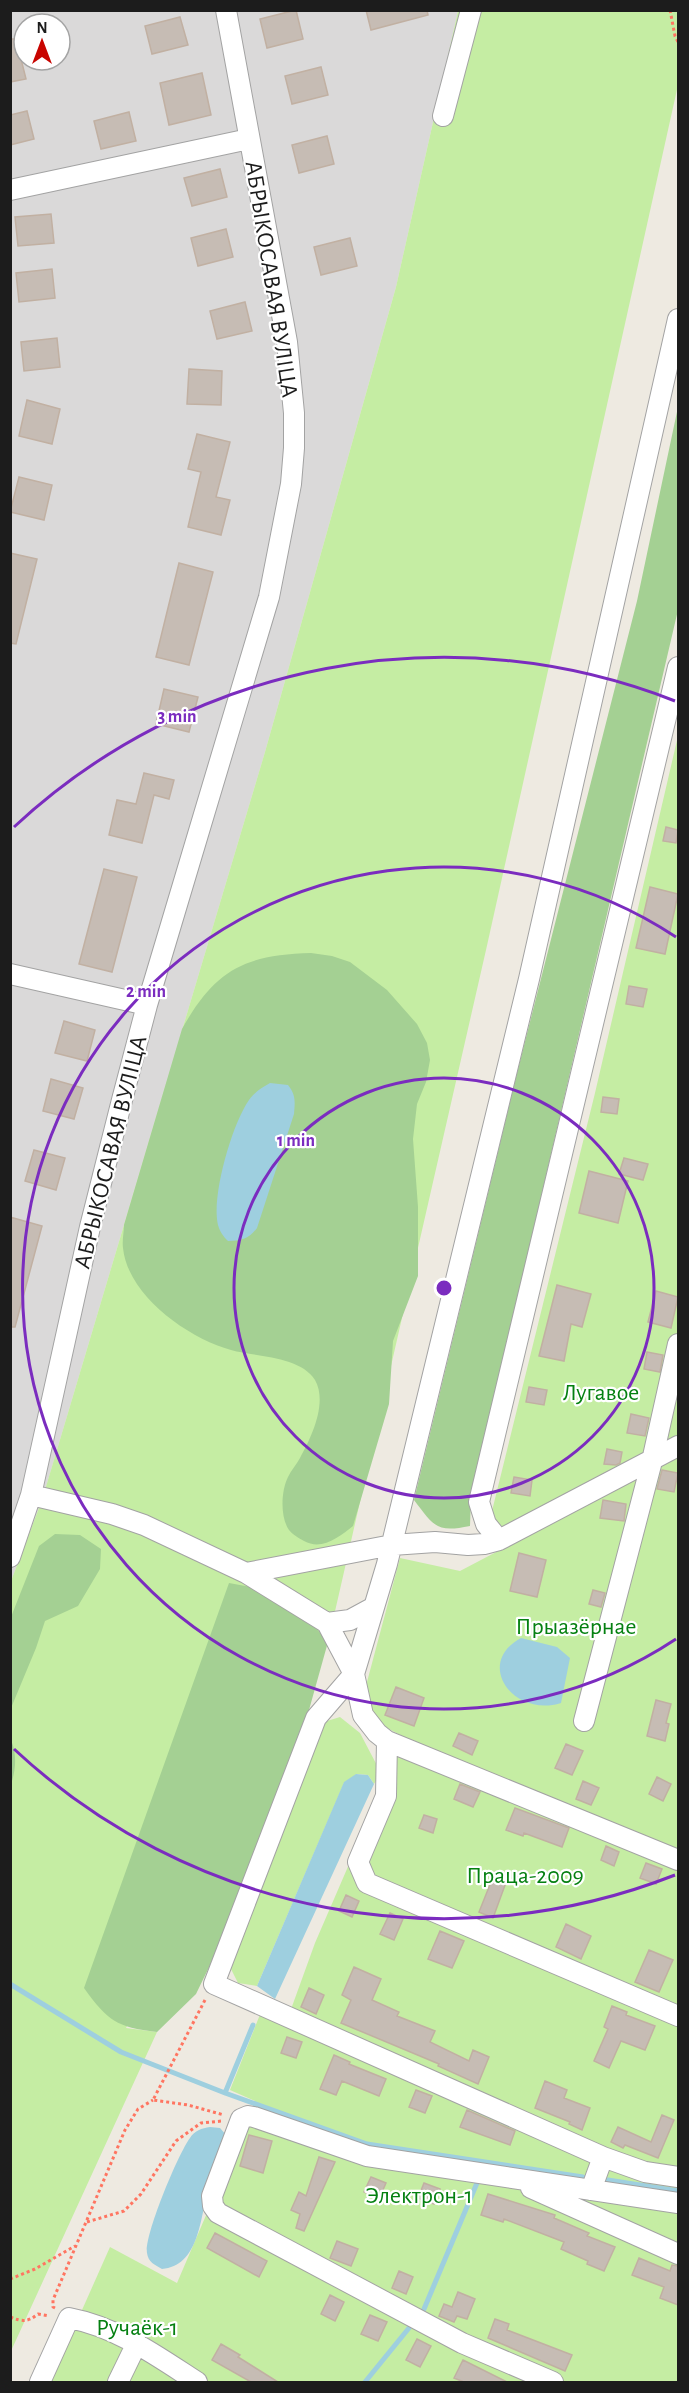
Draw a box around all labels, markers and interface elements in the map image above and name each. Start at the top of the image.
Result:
north arrow [12,12,72,72]
text: N [36,20,48,36]
street label: АБРЫКОСАВАЯ ВУЛІЦА [240,159,302,399]
text: 3 min [157,708,197,726]
text: 2 min [126,983,166,1001]
street label: АБРЫКОСАВАЯ ВУЛІЦА [70,1033,152,1271]
text: 1 min [277,1132,315,1150]
centre of rings [434,1278,454,1298]
park label: Лугавое [563,1381,639,1405]
park label: Прыазёрнае [516,1615,636,1639]
park label: Праца-2009 [466,1864,584,1888]
park label: Электрон-1 [365,2184,473,2208]
park label: Ручаёк-1 [96,2316,178,2340]

